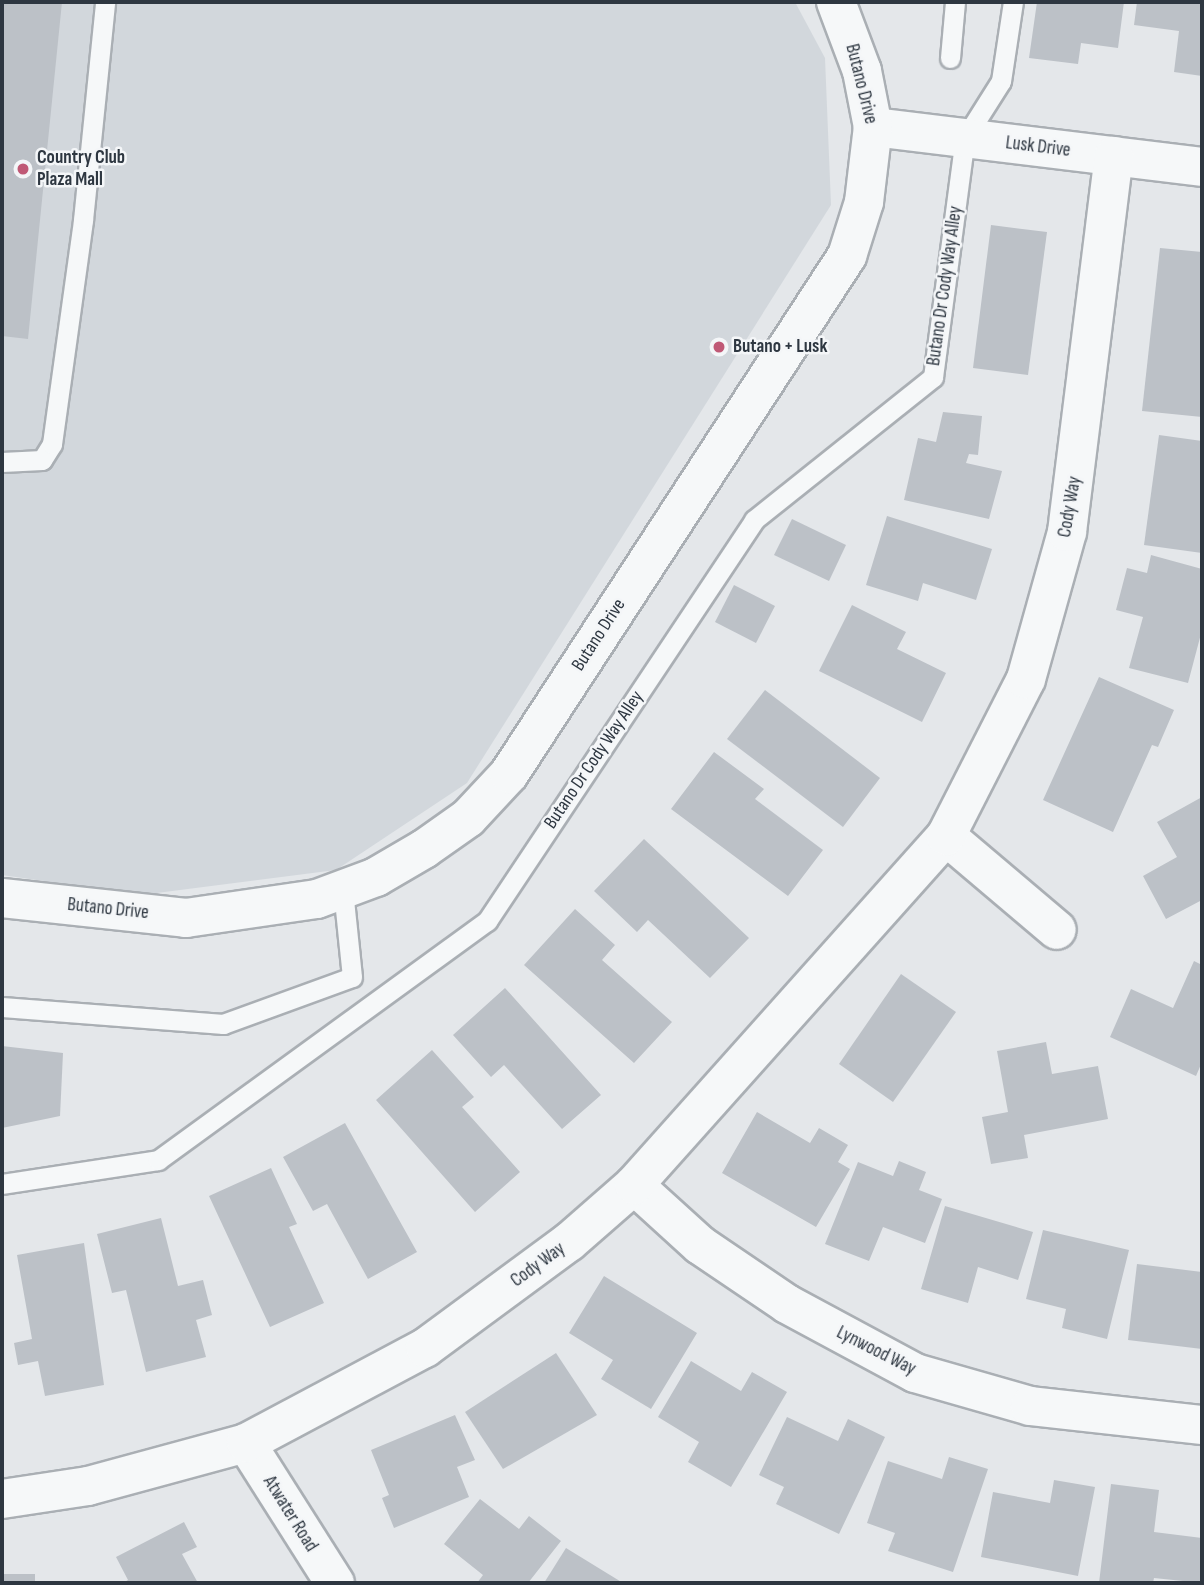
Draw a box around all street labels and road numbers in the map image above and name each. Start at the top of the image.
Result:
street label: Butano Drive [840,42,882,126]
street label: Lusk Drive [1004,132,1072,162]
street label: Butano Dr Cody Way Alley [922,205,968,367]
street label: Cody Way [1053,475,1087,539]
street label: Butano Drive [567,595,631,675]
street label: Butano Dr Cody Way Alley [539,687,649,833]
street label: Butano Drive [66,893,150,925]
street label: Cody Way [506,1238,570,1292]
street label: Lynwood Way [833,1321,919,1381]
street label: Atwater Road [258,1472,322,1556]

